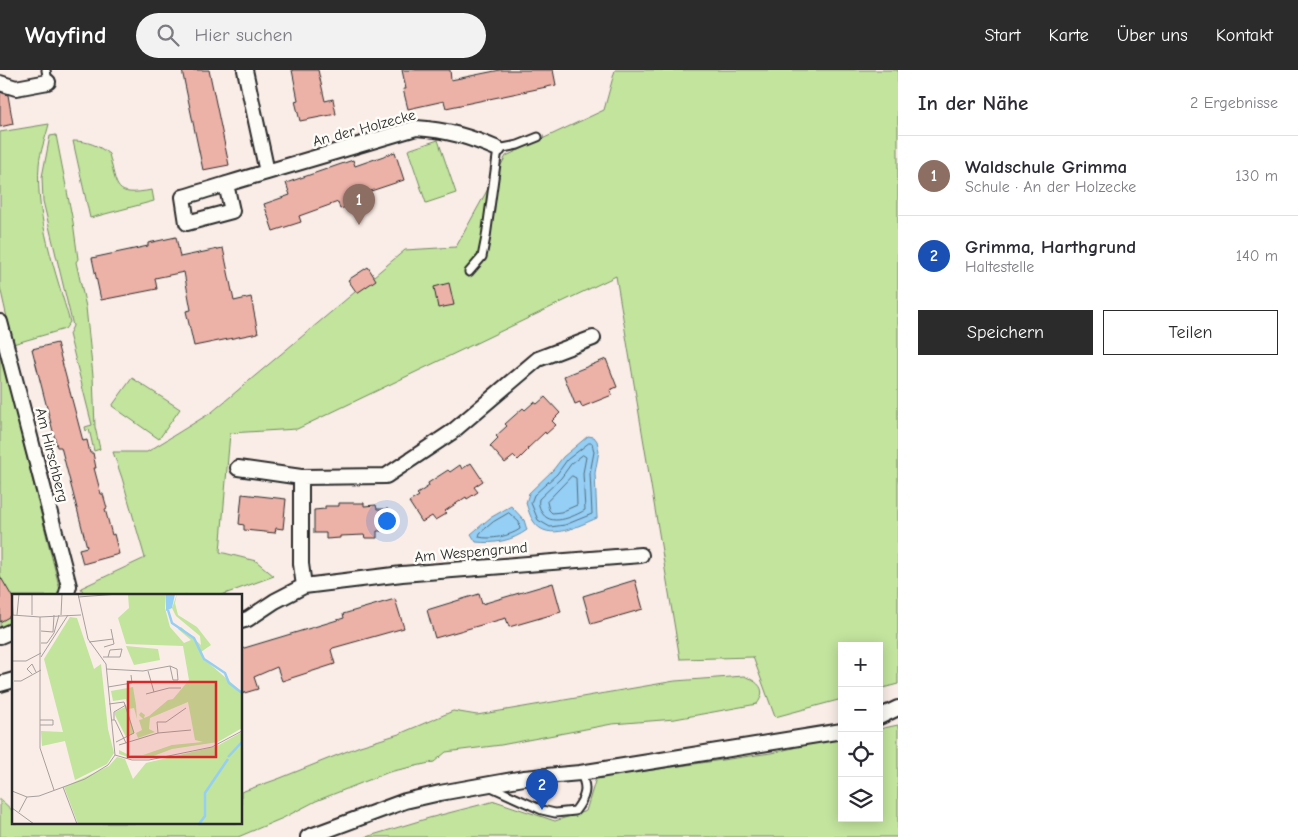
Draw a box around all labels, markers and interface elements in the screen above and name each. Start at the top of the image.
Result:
search box [136,13,486,58]
text: Wayfind [25,21,106,49]
icon: search [154,21,182,49]
text: Hier suchen [194,24,293,46]
text: Start [984,25,1021,46]
text: Karte [1049,25,1089,46]
text: Über uns [1117,25,1188,46]
text: Kontakt [1216,25,1273,46]
text: In der Nähe [918,91,1028,115]
text: 2 Ergebnisse [1190,94,1278,112]
street label: An der Holzecke [311,105,418,150]
text: Waldschule Grimma [965,156,1127,178]
text: 1 [931,167,937,185]
text: 130 m [1235,167,1278,185]
text: Schule · An der Holzecke [965,178,1136,196]
pin: 1 [343,184,375,225]
text: Grimma, Harthgrund [965,236,1136,258]
text: 2 [930,247,938,265]
text: 140 m [1236,247,1278,265]
text: Haltestelle [965,258,1034,276]
button: Speichern [918,310,1093,355]
button: Teilen [1103,310,1278,355]
street label: Am Hirschberg [32,406,72,504]
your location [374,508,400,534]
street label: Am Wespengrund [414,538,528,566]
inset map [12,594,242,824]
map controls [838,642,883,822]
button: + [838,642,883,687]
button: − [838,687,883,732]
button: locate [838,732,883,777]
pin: 2 [526,769,558,810]
button: layers [838,777,883,822]

